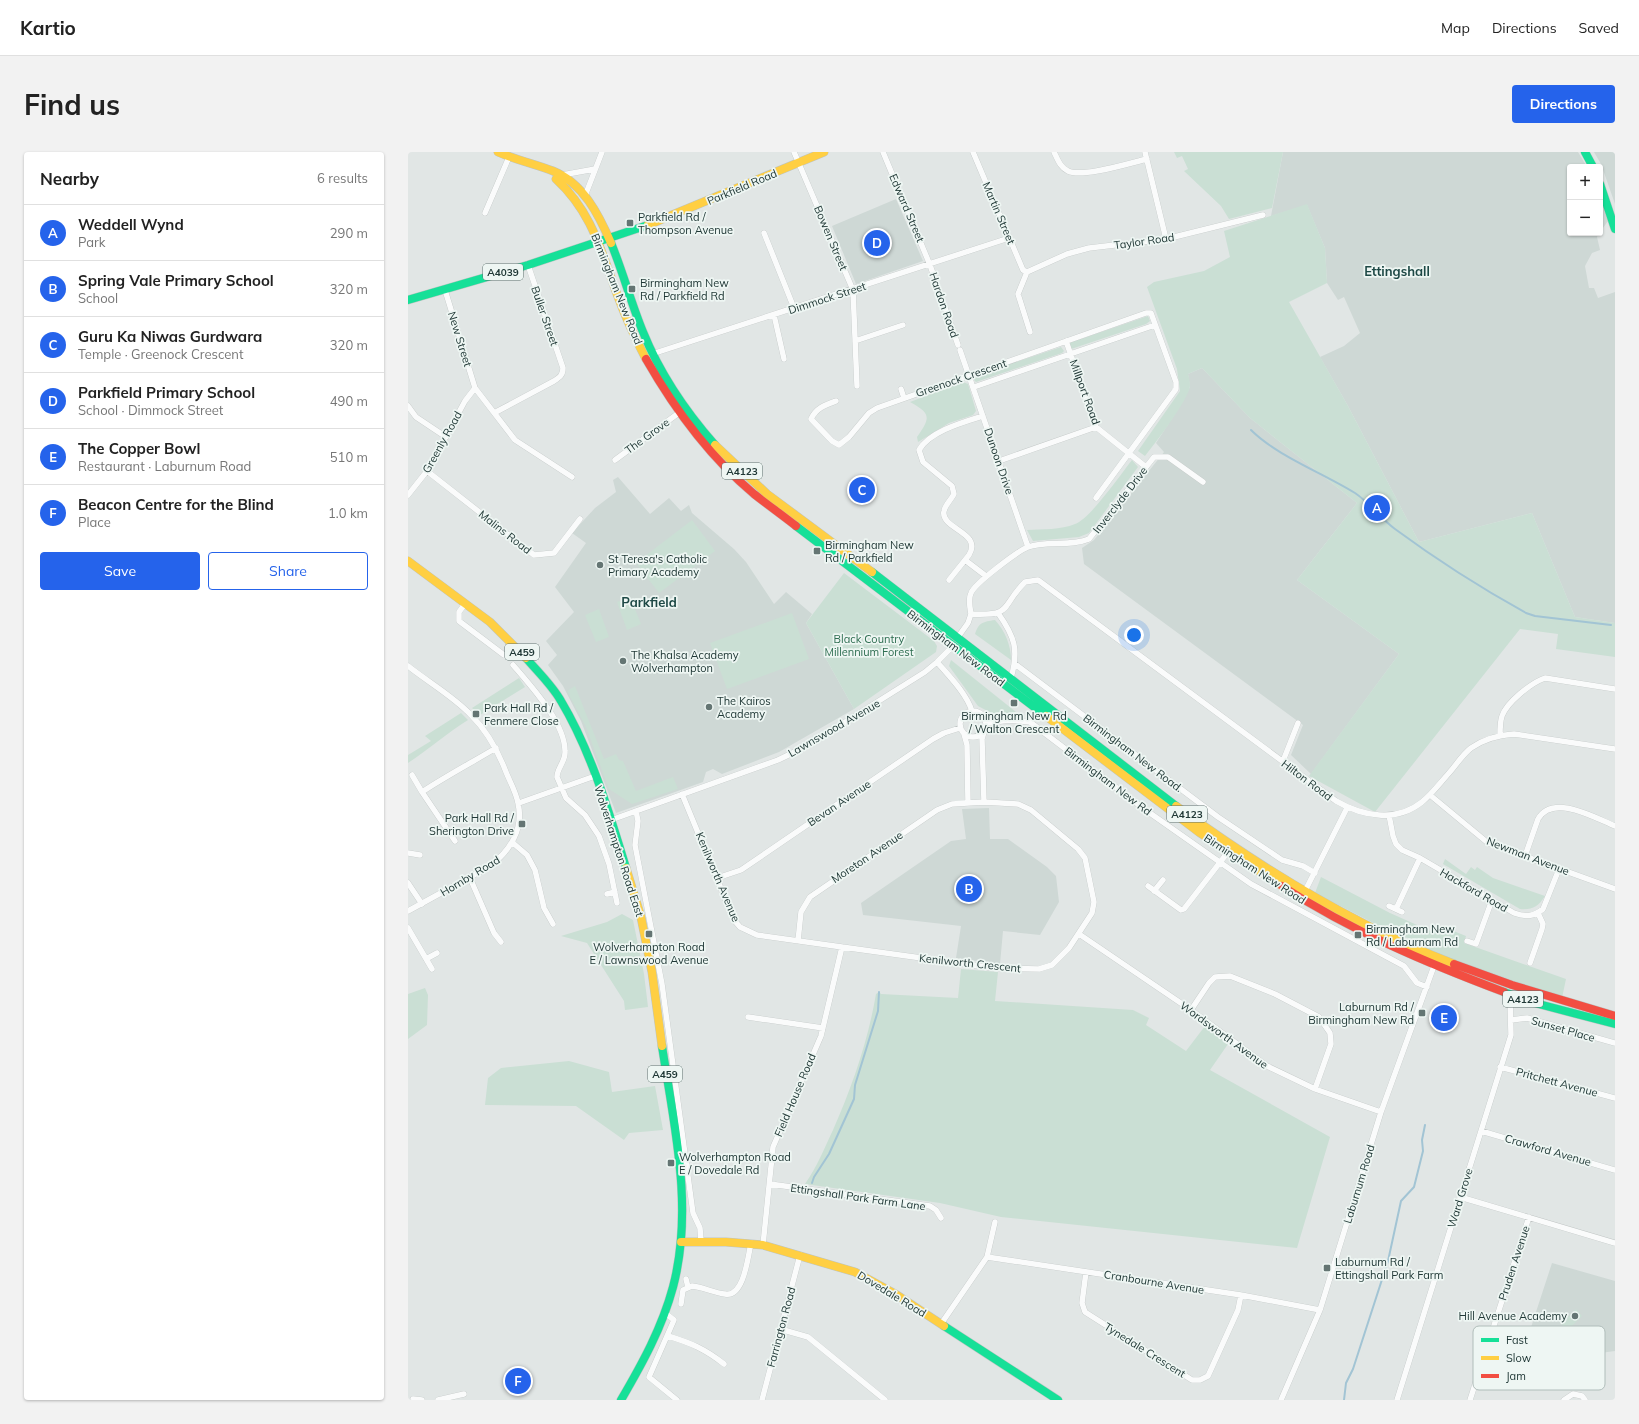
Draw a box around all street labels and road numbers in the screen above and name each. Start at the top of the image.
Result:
street label: Parkfield Road [705,166,779,208]
street label: Edward Street [886,172,928,244]
street label: Martin Street [980,180,1018,246]
street label: Bowen Street [811,204,851,273]
street label: Taylor Road [1113,230,1175,252]
street label: Birmingham New Road [588,231,646,347]
road number: A4039 [483,264,523,280]
street label: Hardon Road [926,271,962,339]
street label: Dimmock Street [786,279,868,317]
street label: Buller Street [528,284,562,348]
street label: New Street [445,310,475,368]
street label: Greenock Crescent [914,356,1008,400]
street label: Millport Road [1067,358,1103,426]
street label: Greenly Road [419,409,465,475]
street label: The Grove [622,415,672,457]
street label: Dunoon Drive [981,426,1017,496]
road number: A4123 [722,463,762,479]
street label: Inverclyde Drive [1090,464,1150,536]
street label: Malins Road [476,507,534,557]
street label: Birmingham New Road [904,607,1008,689]
road number: A459 [505,644,539,660]
street label: Lawnswood Avenue [786,696,882,760]
street label: Birmingham New Road. [1080,711,1186,795]
street label: Birmingham New Rd [1062,744,1154,818]
street label: Hilton Road [1279,756,1335,804]
street label: Bevan Avenue [805,777,873,829]
street label: Wolverhampton Road East [591,784,647,918]
road number: A4123 [1167,806,1207,822]
street label: Moreton Avenue [829,828,905,886]
street label: Kenilworth Avenue [693,830,743,924]
street label: Birmingham New Road [1201,831,1309,907]
street label: Newman Avenue [1485,834,1571,878]
street label: Hornby Road [438,853,502,899]
street label: Hackford Road [1437,865,1511,915]
street label: Kenilworth Crescent [918,951,1022,975]
road number: A4123 [1503,991,1543,1007]
street label: Wordsworth Avenue [1177,998,1271,1072]
street label: Sunset Place [1530,1013,1596,1045]
street label: Field House Road [771,1051,819,1139]
street label: Pritchett Avenue [1515,1064,1599,1100]
road number: A459 [648,1066,682,1082]
street label: Crawford Avenue [1503,1131,1593,1169]
street label: Laburnum Road [1340,1143,1378,1225]
street label: Ward Grove [1444,1167,1476,1229]
street label: Ettingshall Park Farm Lane [789,1181,927,1213]
street label: Pruden Avenue [1495,1224,1533,1302]
street label: Cranbourne Avenue [1103,1267,1205,1297]
street label: Dovedale Road [855,1268,929,1320]
street label: Farrington Road [764,1285,798,1369]
street label: Tynedale Crescent [1102,1319,1188,1381]

